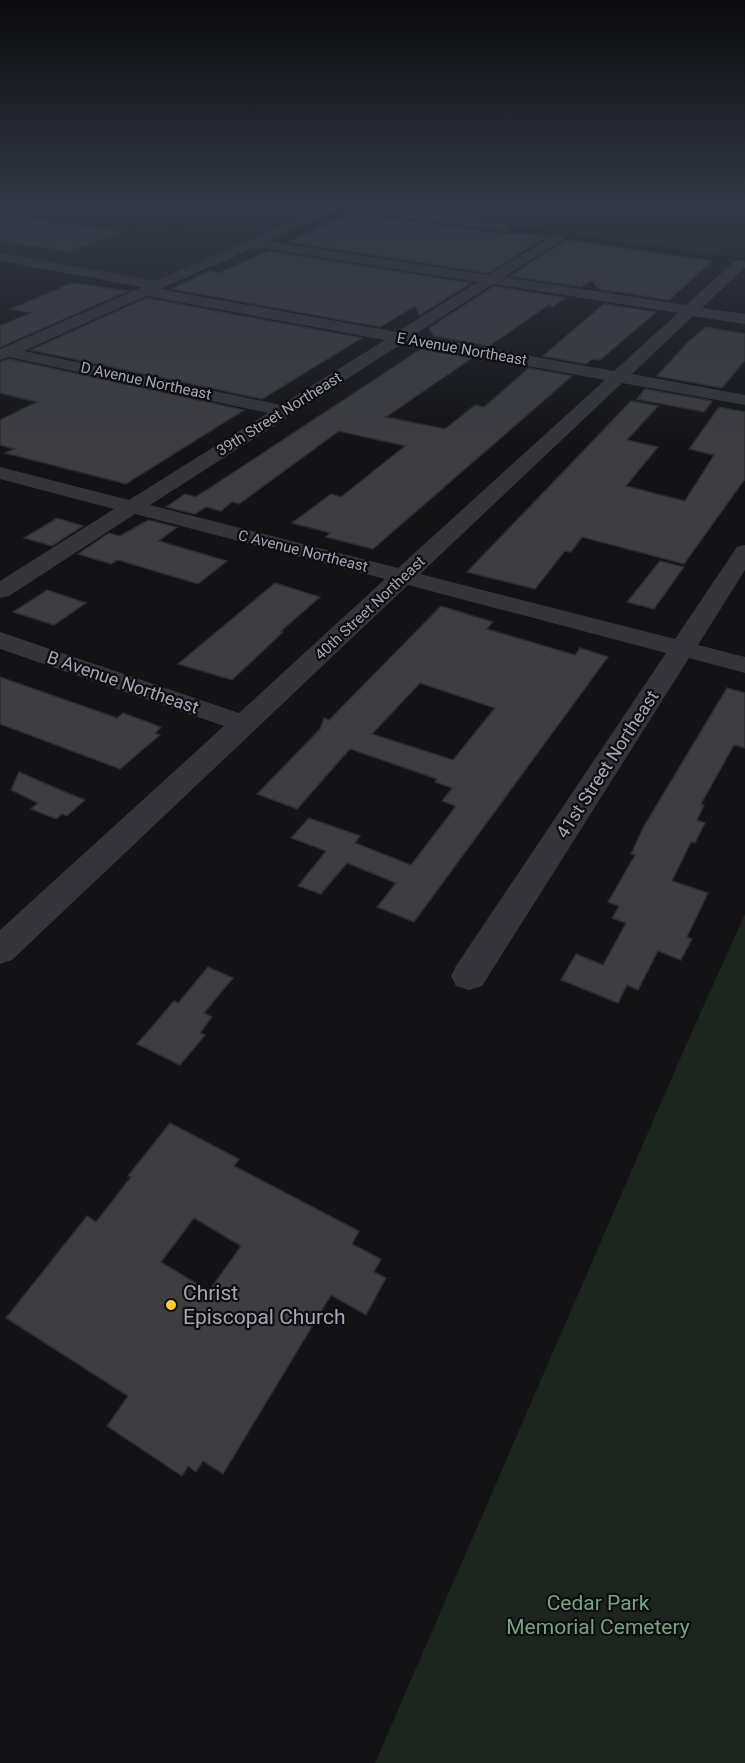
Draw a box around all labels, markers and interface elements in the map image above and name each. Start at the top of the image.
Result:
street label: E Avenue Northeast [396,329,528,369]
street label: D Avenue Northeast [79,358,213,404]
street label: 39th Street Northeast [213,368,345,460]
street label: C Avenue Northeast [236,526,370,576]
street label: 40th Street Northeast [311,552,429,664]
street label: B Avenue Northeast [44,646,202,718]
street label: 41st Street Northeast [551,686,663,842]
place label: Christ Episcopal Church [183,1281,345,1329]
marker: Christ Episcopal Church [164,1298,178,1312]
park label: Cedar Park Memorial Cemetery [506,1591,690,1639]

